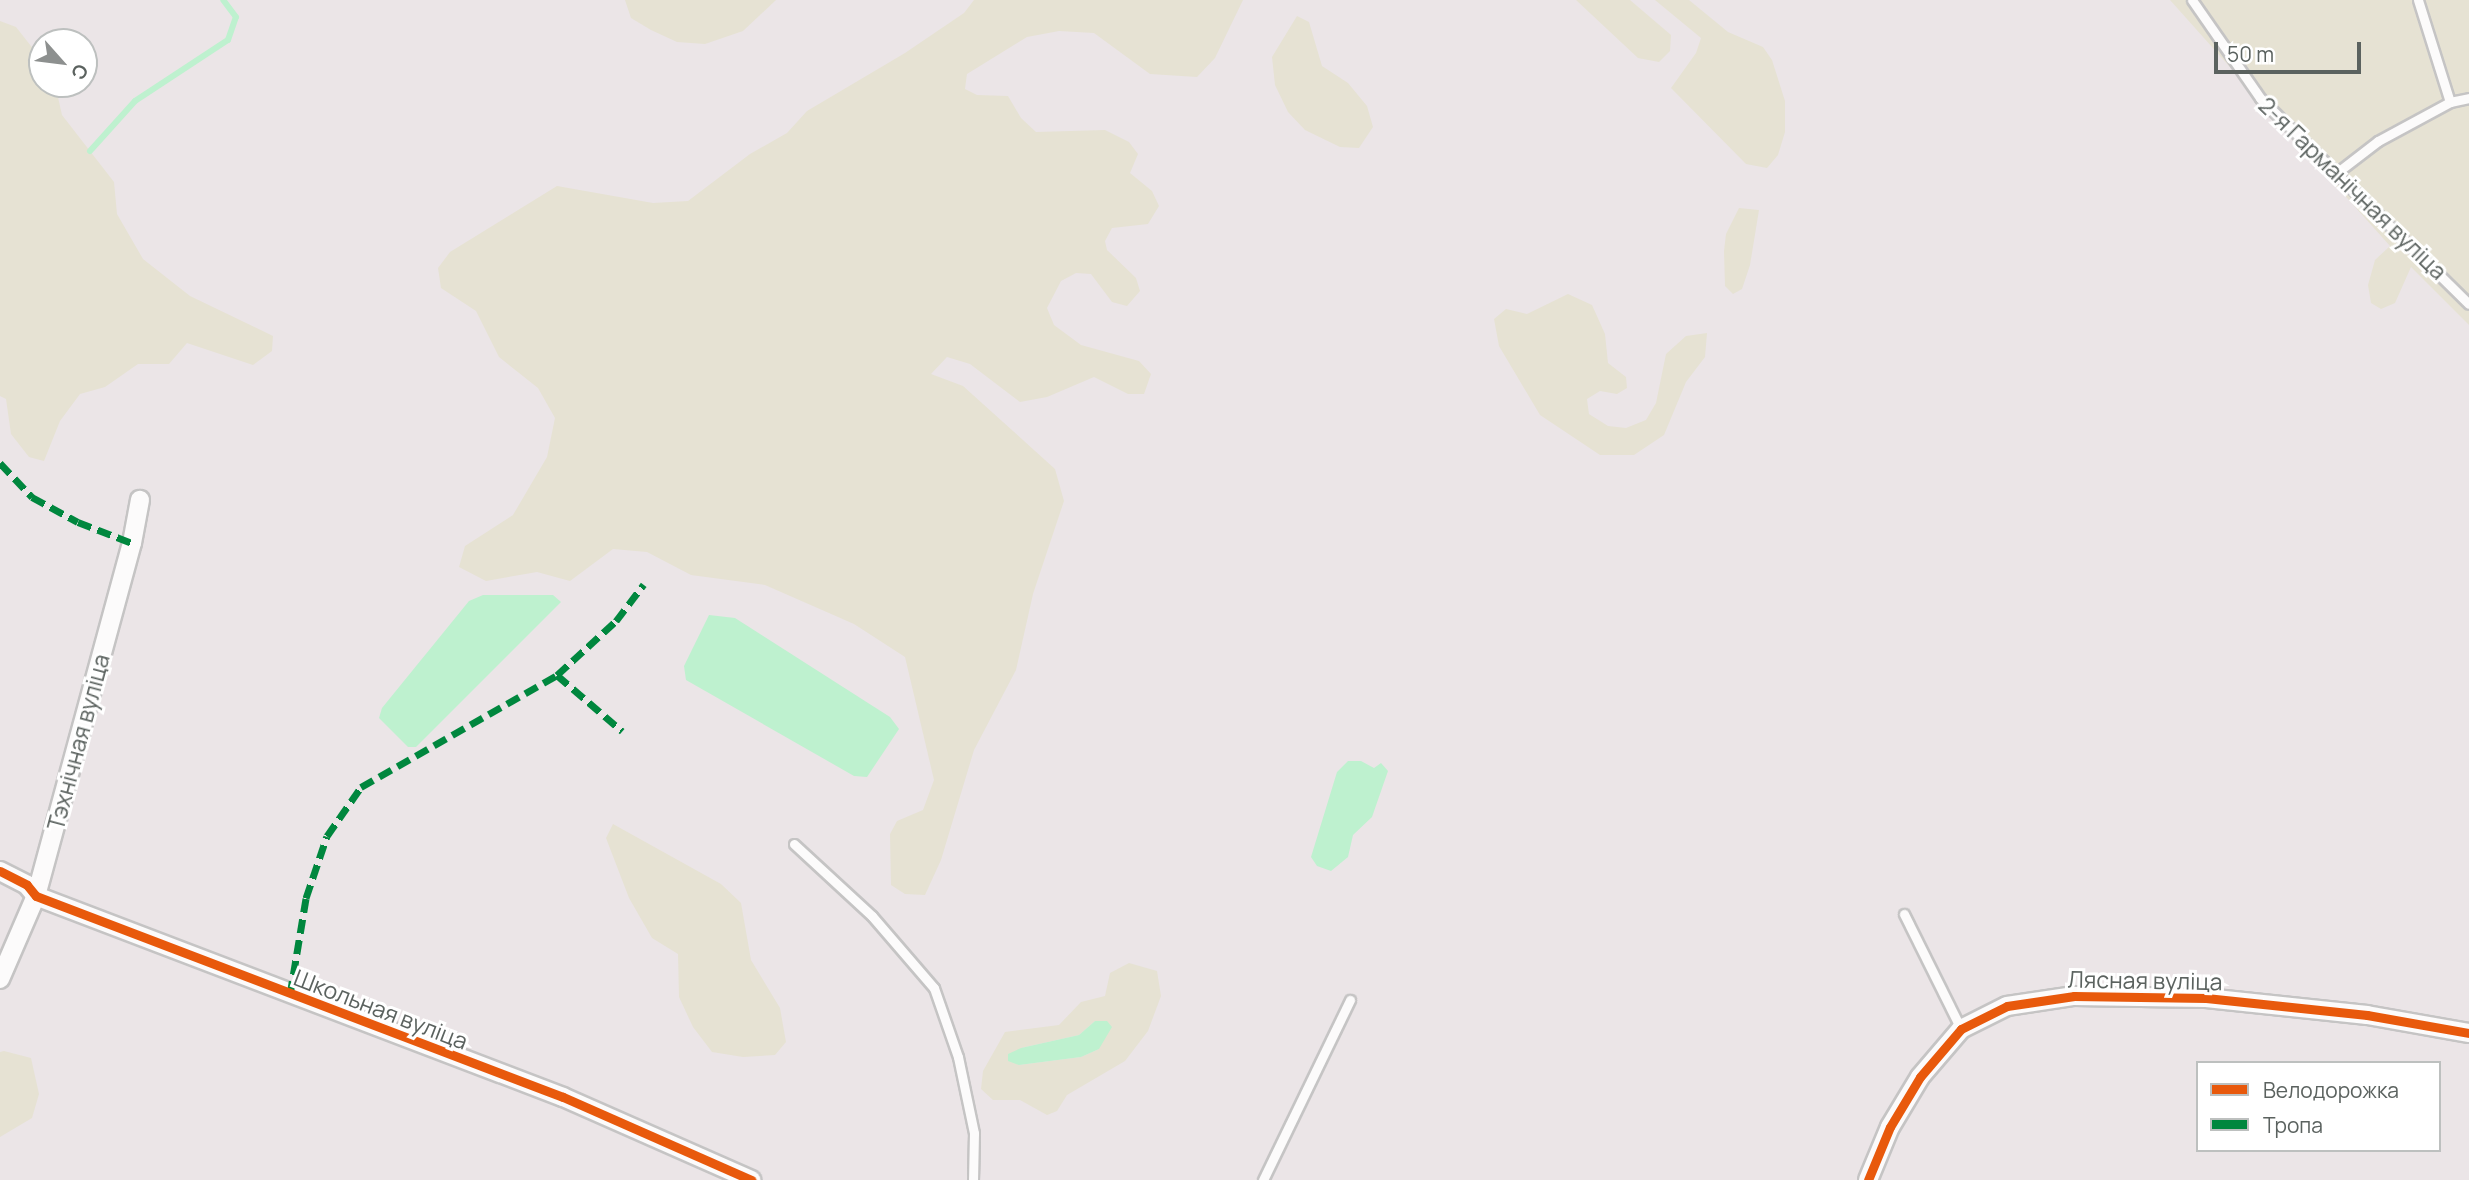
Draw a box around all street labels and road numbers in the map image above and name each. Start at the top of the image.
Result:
street label: 2-я Гарманічная вуліца [2253,91,2453,285]
street label: Тэхнічная вуліца [41,651,115,833]
street label: Школьная вуліца [290,963,472,1055]
street label: Лясная вуліца [2067,965,2223,995]

